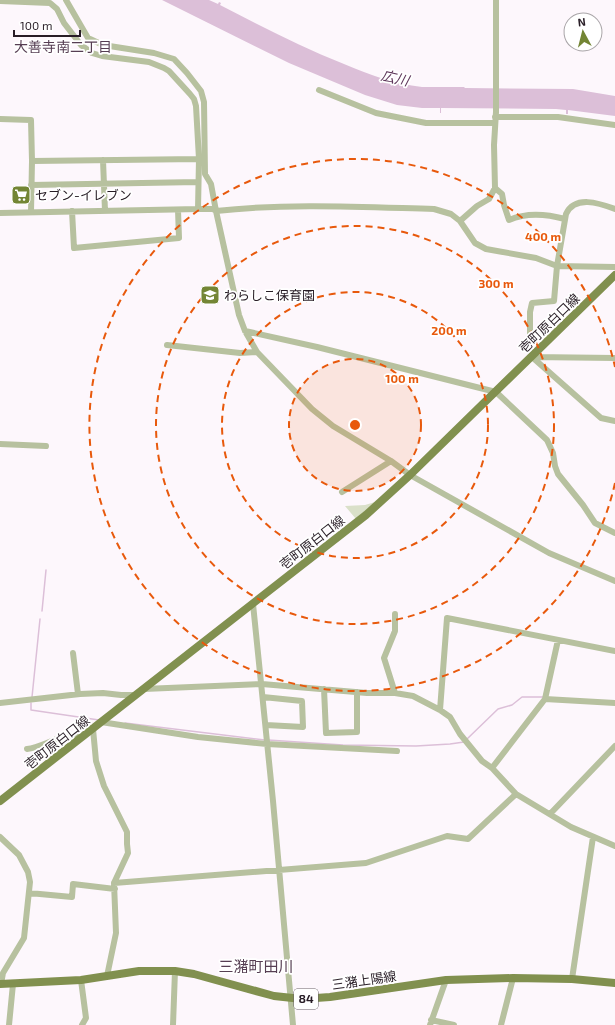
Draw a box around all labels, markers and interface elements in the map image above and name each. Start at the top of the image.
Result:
scale bar [14,12,80,38]
north arrow [563,12,603,52]
text: N [577,15,587,29]
text: 100 m [20,18,52,32]
district label: 大善寺南二丁目 [14,38,112,55]
water label: 広川 [380,66,413,89]
supermarket icon: セブン-イレブン [10,184,32,206]
place label: セブン-イレブン [35,187,132,203]
text: 400 m [525,229,561,243]
text: 300 m [478,276,514,290]
school or university icon: わらしこ保育園 [199,284,221,306]
place label: わらしこ保育園 [224,287,315,303]
street label: 壱町原白口線 [515,290,583,356]
text: 200 m [431,323,467,337]
text: 100 m [385,371,419,385]
centre of rings [348,418,362,432]
street label: 壱町原白口線 [276,512,348,572]
street label: 壱町原白口線 [21,712,93,772]
district label: 三潴町田川 [218,957,294,975]
street label: 三潴上陽線 [331,968,397,992]
road number: 84 [294,989,318,1009]

